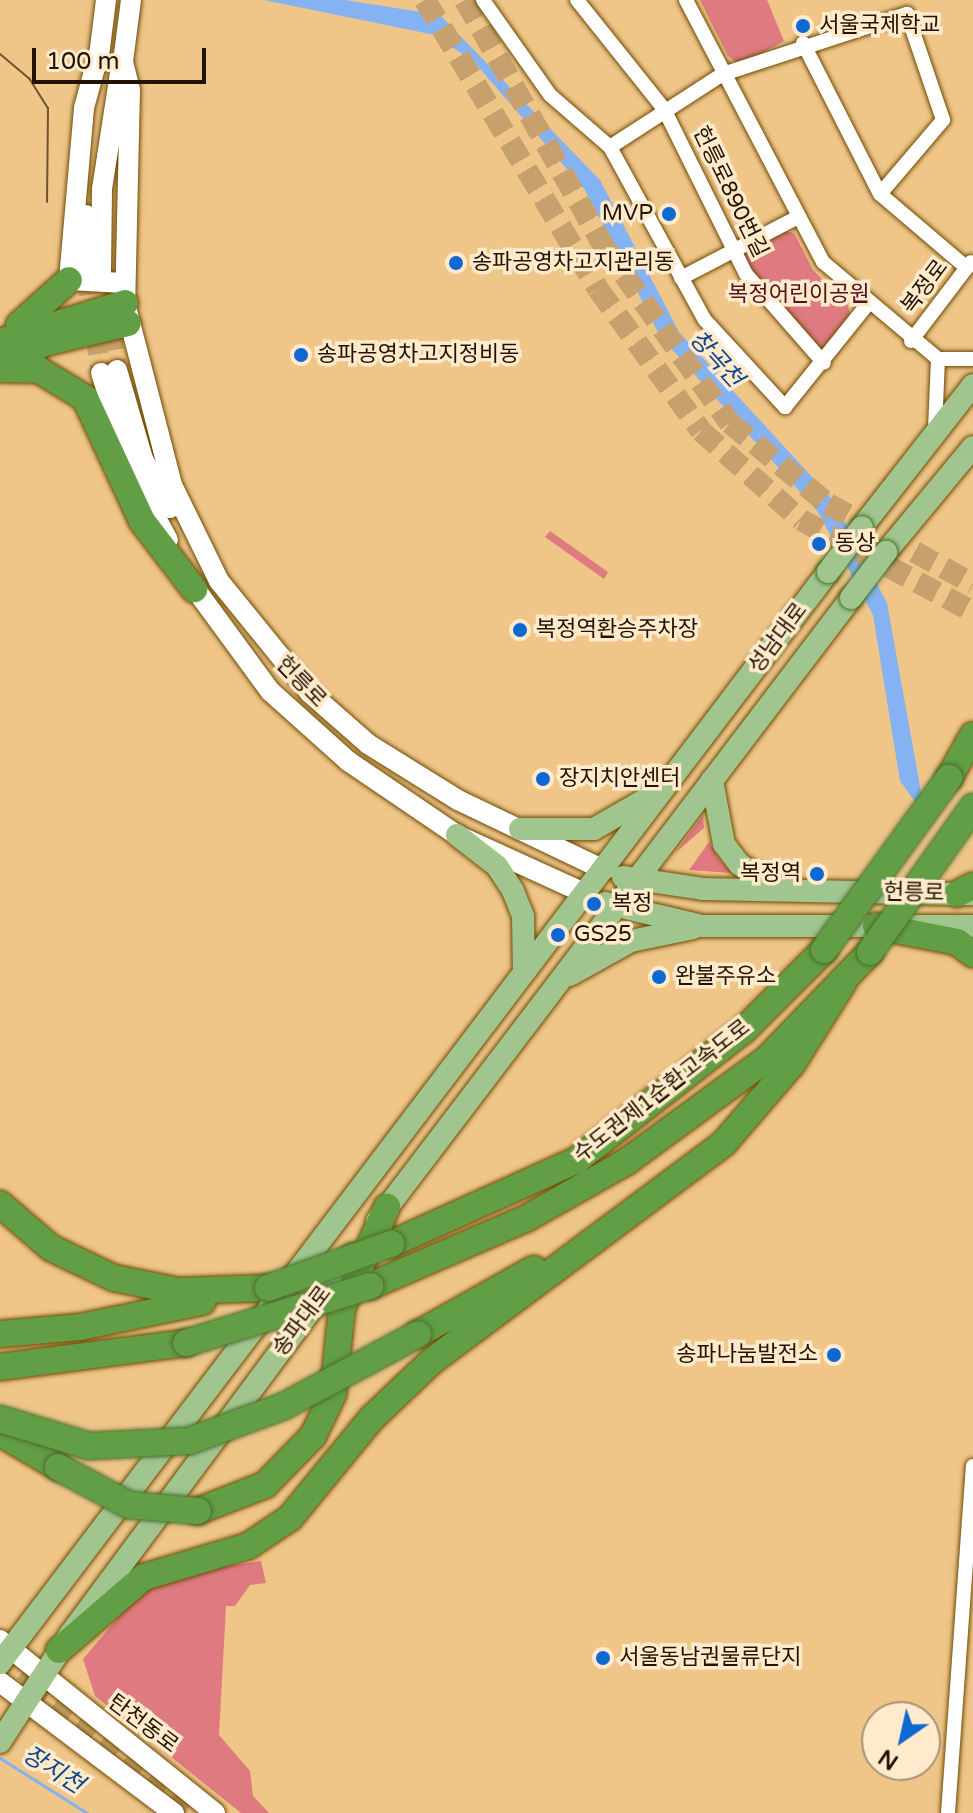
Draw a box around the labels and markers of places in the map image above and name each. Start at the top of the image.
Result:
place label: 서울국제학교 [819,13,940,39]
marker: 서울국제학교 [794,17,812,35]
place label: MVP [602,201,653,227]
marker: MVP [660,205,678,223]
place label: 송파공영차고지관리동 [472,250,674,276]
marker: 송파공영차고지관리동 [447,254,465,272]
place label: 송파공영차고지정비동 [317,342,519,368]
marker: 송파공영차고지정비동 [292,346,310,364]
place label: 동상 [835,531,875,557]
marker: 동상 [810,535,828,553]
place label: 복정역환승주차장 [536,617,698,643]
marker: 복정역환승주차장 [511,621,529,639]
place label: 장지치안센터 [559,766,680,792]
marker: 장지치안센터 [534,770,552,788]
place label: 복정역 [740,861,801,887]
marker: 복정역 [808,865,826,883]
place label: 복정 [612,891,652,917]
marker: 복정 [583,893,605,915]
place label: GS25 [574,922,632,948]
marker: GS25 [549,926,567,944]
place label: 완불주유소 [675,964,776,990]
marker: 완불주유소 [650,968,668,986]
place label: 송파나눔발전소 [676,1342,818,1368]
marker: 송파나눔발전소 [825,1346,843,1364]
place label: 서울동남권물류단지 [619,1645,801,1671]
marker: 서울동남권물류단지 [594,1649,612,1667]

